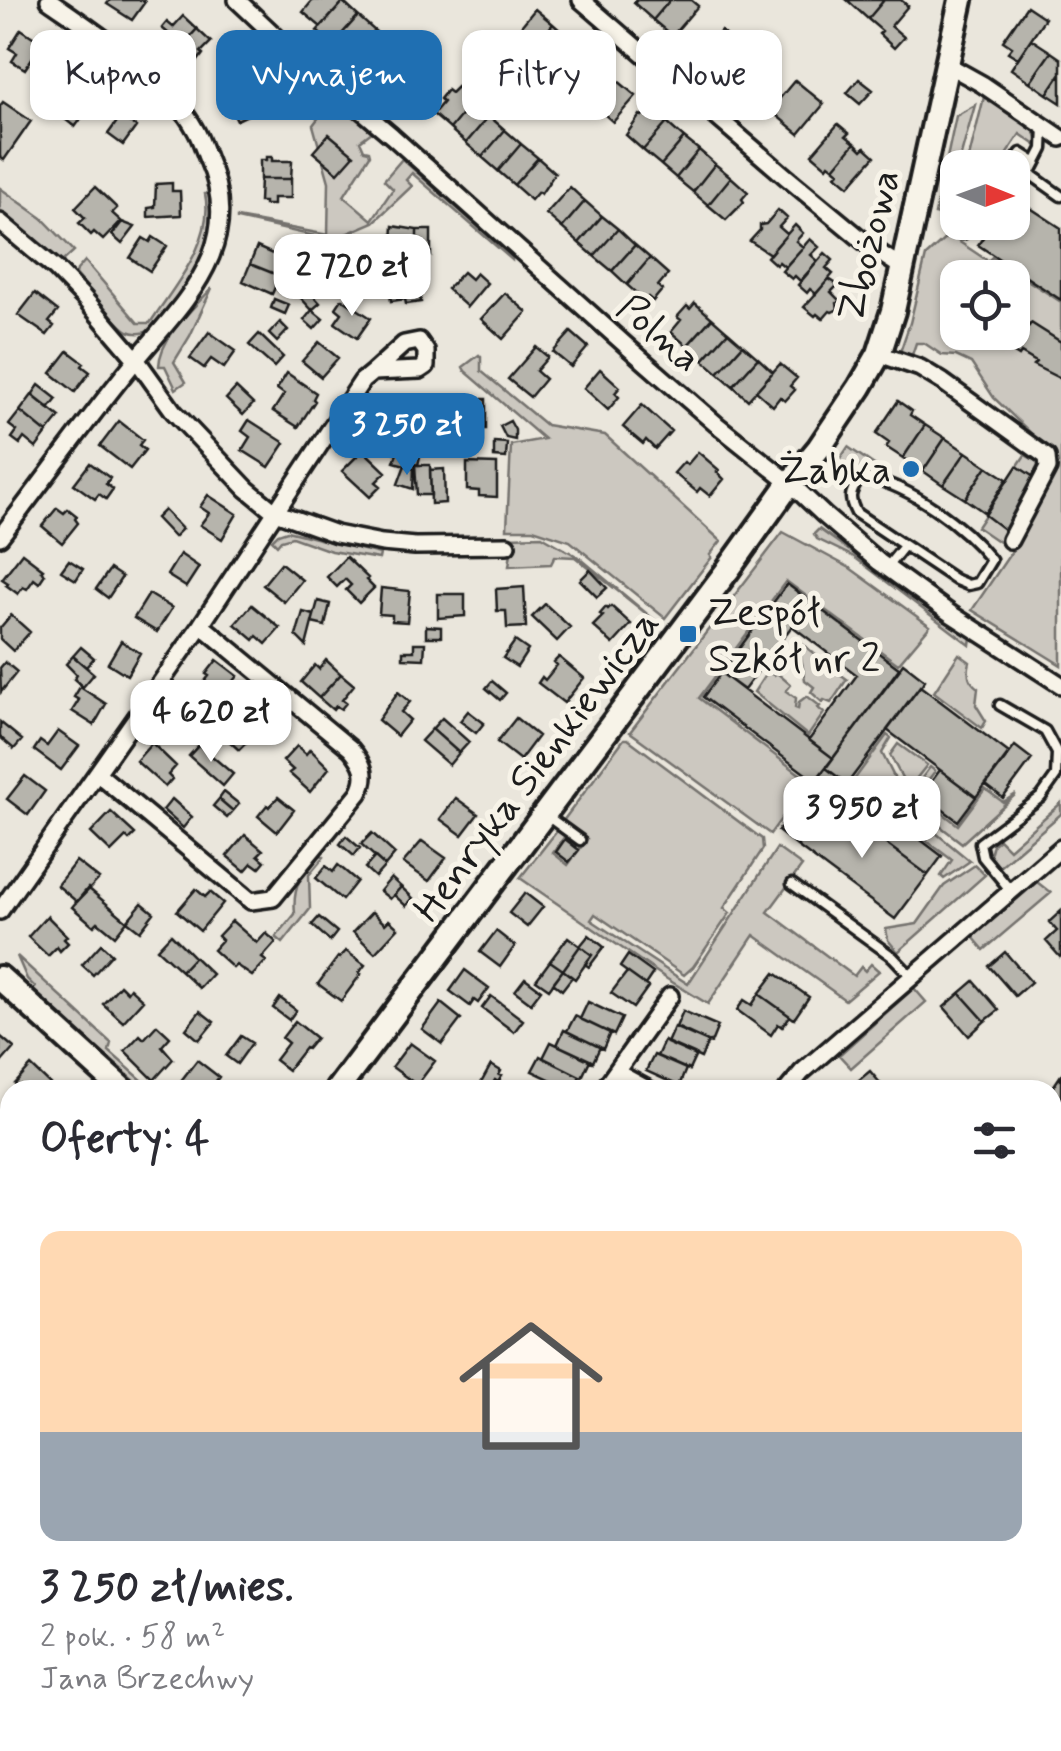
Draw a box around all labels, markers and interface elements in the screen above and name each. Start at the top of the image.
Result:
chip: Kupno [30,30,196,120]
chip: Wynajem [216,30,442,120]
chip: Filtry [462,30,616,120]
chip: Nowe [636,30,782,120]
north arrow [940,150,1030,240]
map controls [940,150,1030,350]
street label: Zbożowa [826,164,914,327]
pin: 2 720 zł [249,234,455,319]
text: 2 720 zł [296,245,408,287]
button: locate [940,260,1030,350]
street label: Polna [605,283,711,385]
pin: 3 250 zł [304,393,510,478]
text: 3 250 zł [351,404,463,446]
place label: Żabka [778,446,891,498]
marker: Żabka [900,458,922,480]
place label: Zespół Szkół nr 2 [708,588,880,686]
street label: Henryka Sienkiewicza [403,600,672,934]
marker: Zespół Szkół nr 2 [677,623,699,645]
pin: 4 620 zł [108,680,314,765]
text: 4 620 zł [152,691,270,733]
pin: 3 950 zł [759,776,965,861]
text: 3 950 zł [805,787,919,829]
text: Oferty: 4 [40,1113,209,1168]
icon: filters [967,1113,1022,1168]
icon: home [441,1296,621,1476]
text: 3 250 zł/mies. [40,1561,293,1616]
text: 2 pok. · 58 m² [40,1616,225,1658]
text: Jana Brzechwy [40,1658,254,1700]

